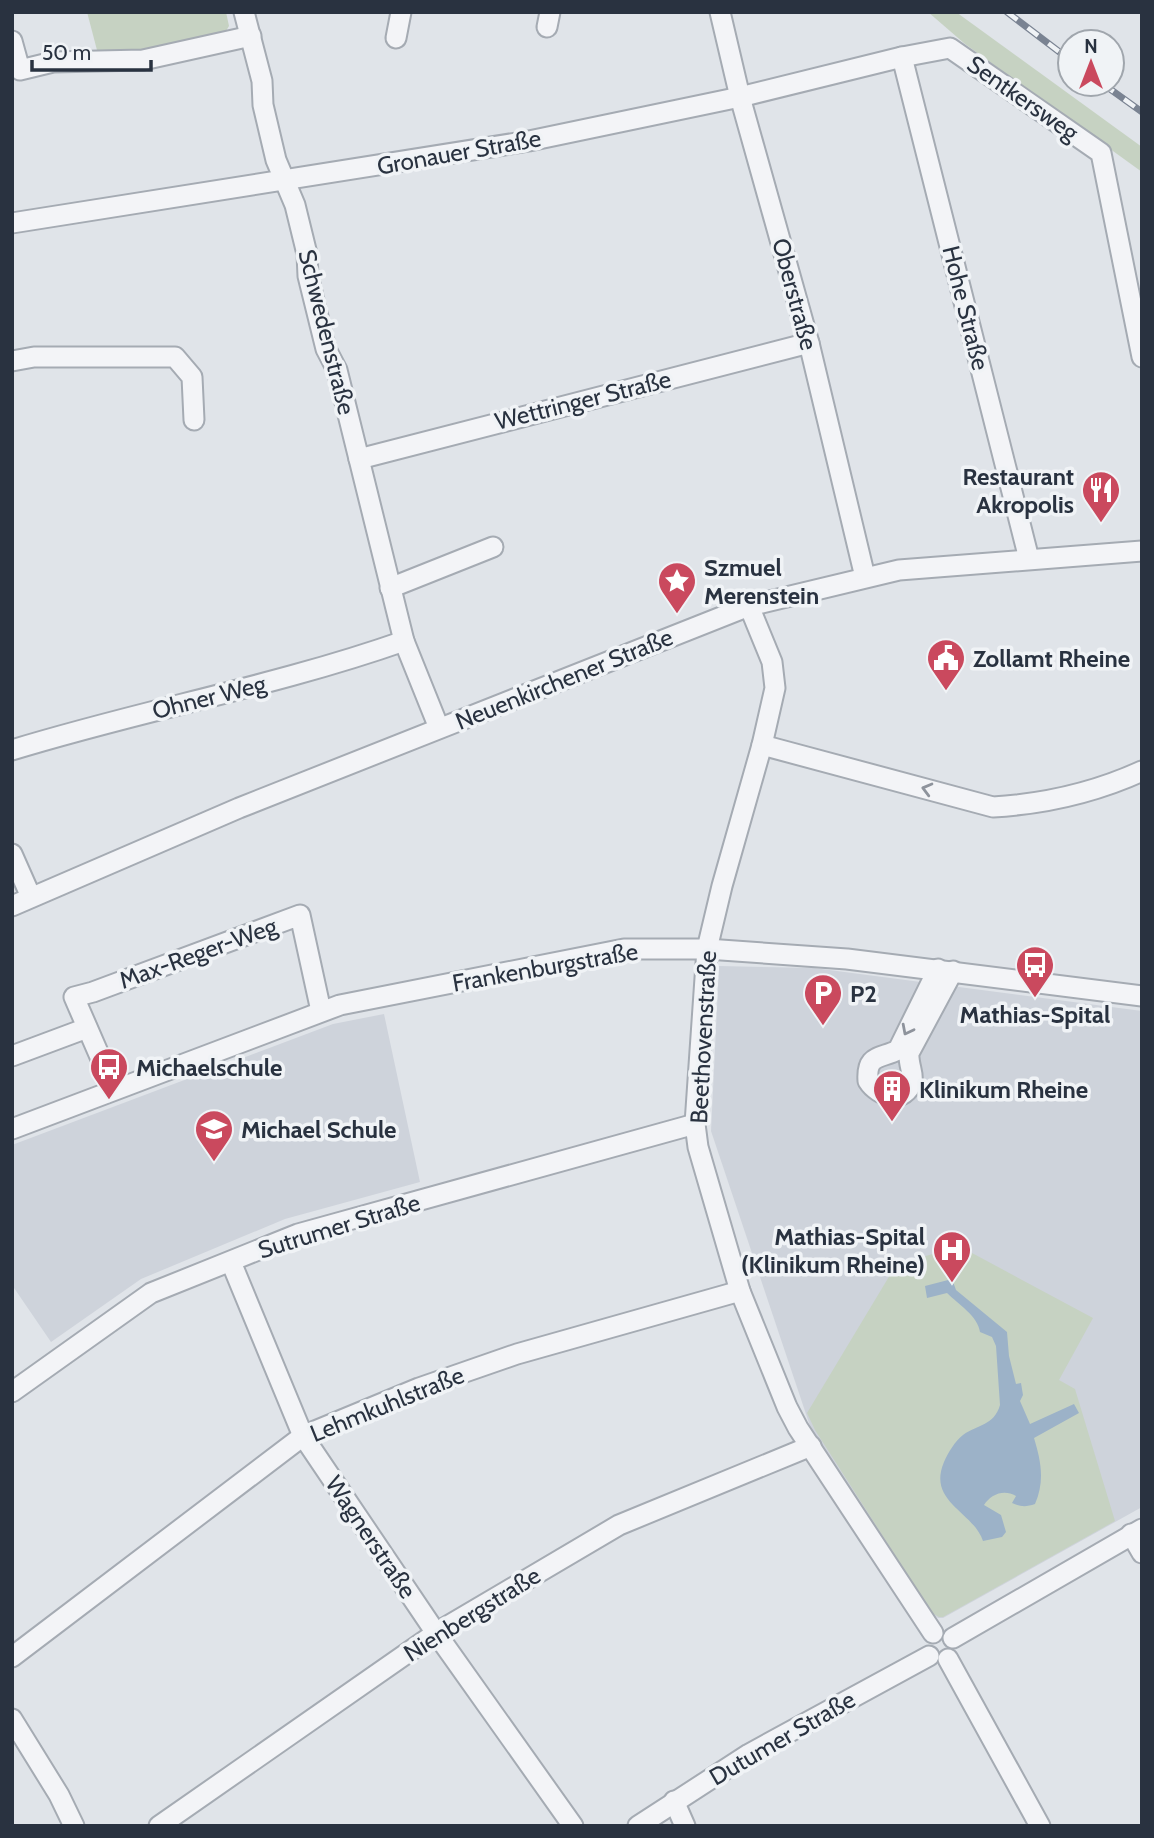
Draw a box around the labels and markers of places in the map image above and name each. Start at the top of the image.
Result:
place label: Restaurant Akropolis [962,462,1074,519]
restaurant icon: Restaurant Akropolis [1080,469,1122,524]
place label: Szmuel Merenstein [704,553,819,610]
place icon: Szmuel Merenstein [656,560,698,615]
public building icon: Zollamt Rheine [925,637,967,692]
place label: Zollamt Rheine [973,644,1130,673]
bus stop icon: Mathias-Spital [1014,944,1056,999]
parking icon: P2 [802,972,844,1027]
place label: P2 [850,979,877,1008]
place label: Mathias-Spital [960,1000,1110,1029]
bus stop icon: Michaelschule [88,1046,130,1101]
place label: Michaelschule [136,1053,282,1082]
building icon: Klinikum Rheine [871,1068,913,1123]
place label: Klinikum Rheine [919,1075,1088,1104]
school or university icon: Michael Schule [193,1108,235,1163]
place label: Michael Schule [241,1115,396,1144]
place label: Mathias-Spital (Klinikum Rheine) [741,1222,925,1279]
hospital icon: Mathias-Spital (Klinikum Rheine) [931,1229,973,1284]

